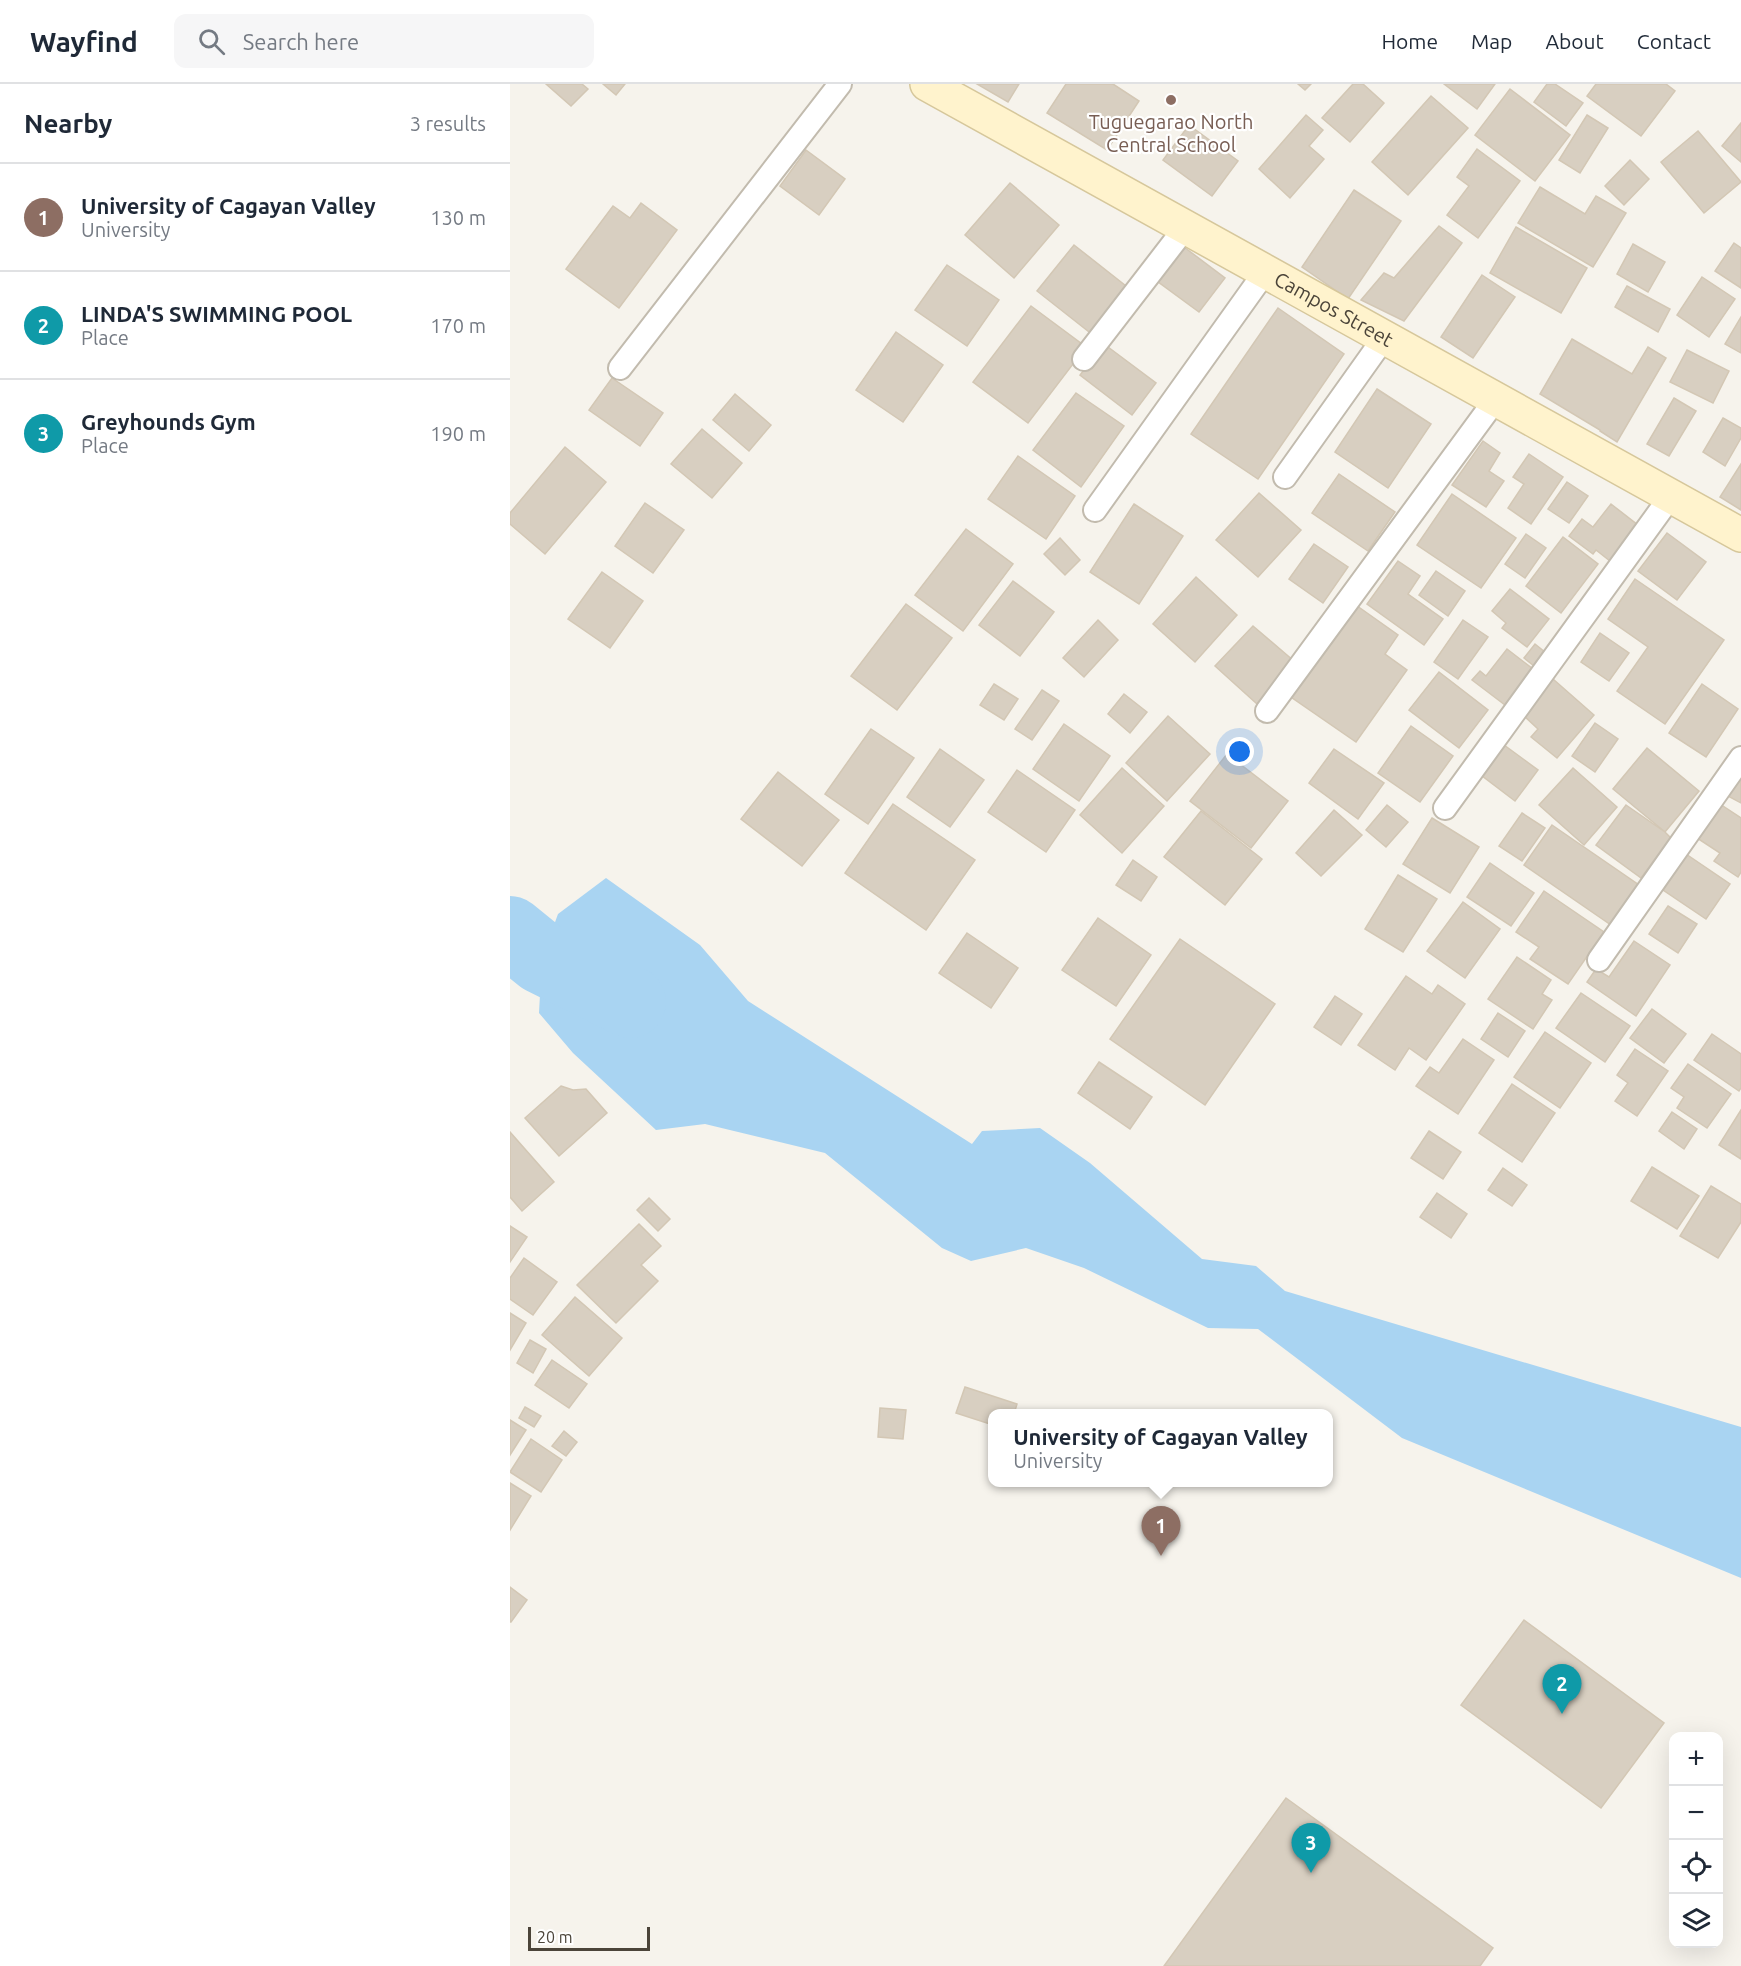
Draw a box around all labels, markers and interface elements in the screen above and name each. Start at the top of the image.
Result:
search box [174,14,594,68]
icon: search [195,25,228,58]
text: Wayfind [30,26,138,57]
text: Search here [243,29,359,54]
text: Home [1381,29,1438,53]
text: Map [1471,29,1512,53]
text: About [1545,29,1604,53]
text: Contact [1637,29,1711,53]
marker: Tuguegarao North Central School [1164,93,1178,107]
text: Nearby [24,109,112,138]
place label: Tuguegarao North Central School [1089,110,1253,156]
text: 3 results [410,112,486,135]
text: University of Cagayan Valley [81,193,376,218]
text: 1 [38,206,49,229]
text: 130 m [430,206,486,229]
text: University [81,218,170,241]
street label: Campos Street [1271,267,1398,351]
text: LINDA'S SWIMMING POOL [81,301,352,326]
text: 2 [38,314,49,337]
text: 170 m [430,314,486,337]
text: Place [81,326,129,349]
text: Greyhounds Gym [81,409,256,434]
text: 3 [38,422,49,445]
text: 190 m [430,422,486,445]
text: Place [81,434,129,457]
your location [1225,737,1254,766]
popup [988,1409,1333,1487]
text: University of Cagayan Valley [1013,1424,1308,1449]
text: University [1013,1449,1103,1472]
pin: 1 [1142,1506,1180,1556]
pin: 2 [1542,1664,1582,1714]
map controls [1669,1732,1723,1948]
button: + [1669,1732,1723,1786]
button: − [1669,1786,1723,1840]
pin: 3 [1292,1824,1330,1873]
button: locate [1669,1840,1723,1894]
button: layers [1669,1894,1723,1948]
scale bar [528,1924,650,1952]
text: 20 m [537,1928,573,1946]

